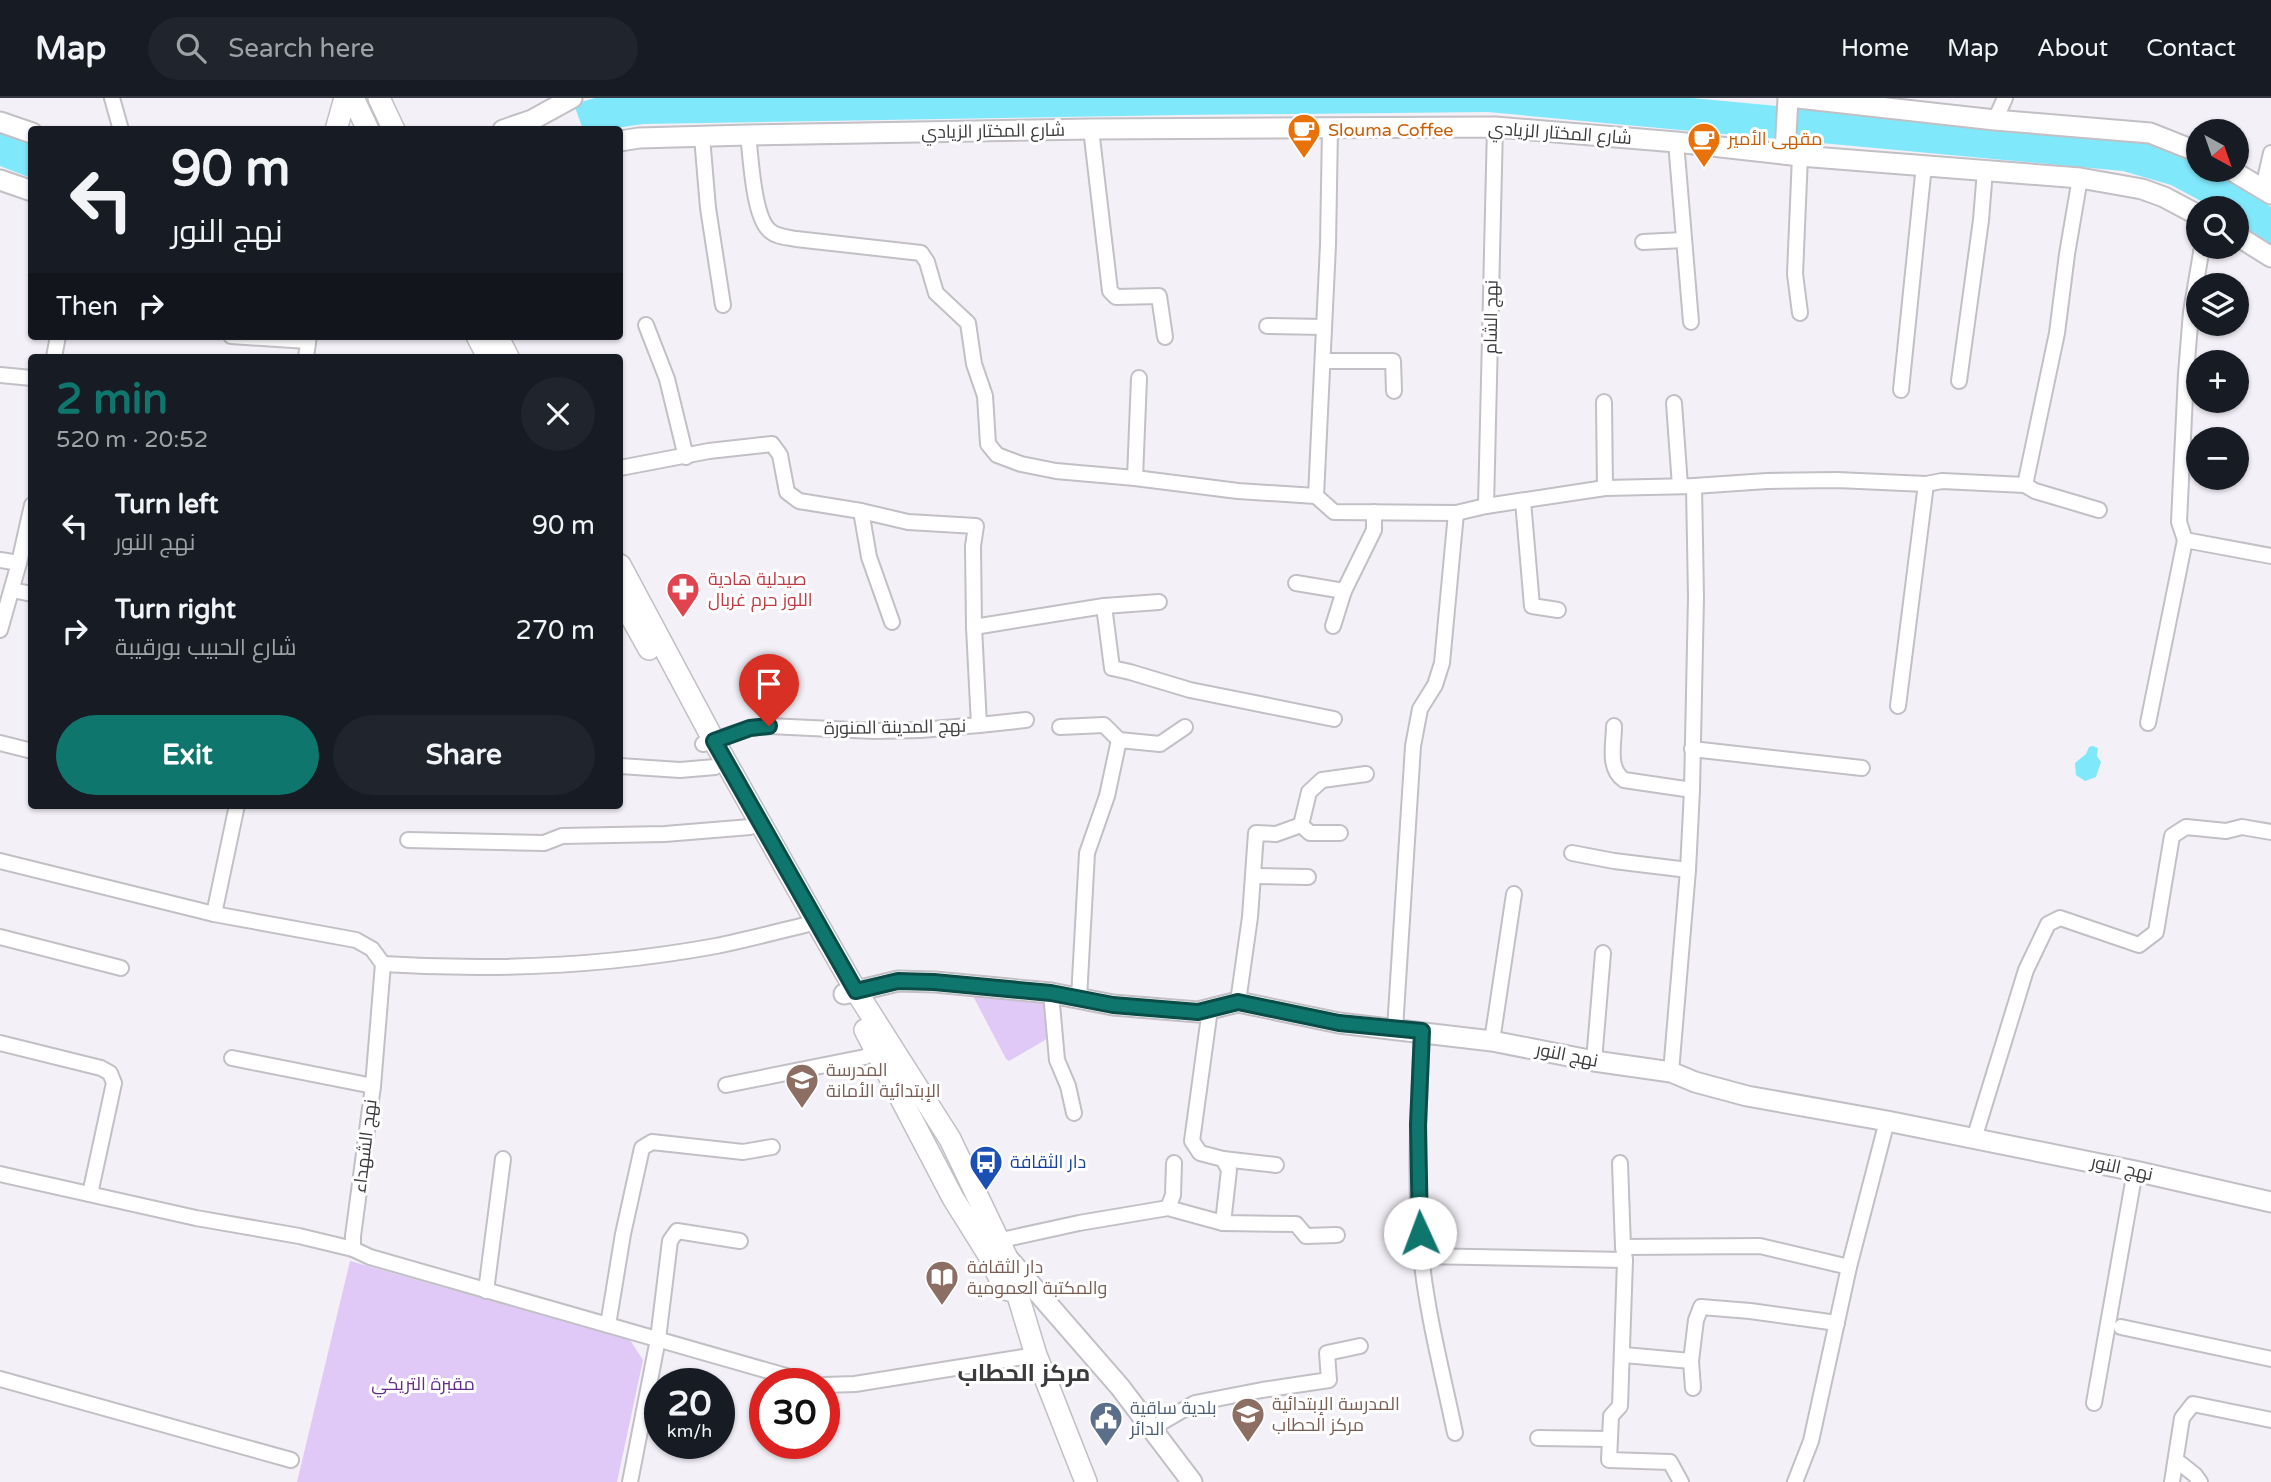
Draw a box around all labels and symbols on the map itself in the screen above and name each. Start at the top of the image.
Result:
cafe icon: Slouma Coffee [1285,111,1323,160]
street label: شارع المختار الزيادي [1487,117,1633,152]
street label: شارع المختار الزيادي [921,119,1065,146]
place label: Slouma Coffee [1328,119,1454,141]
north arrow [2186,119,2249,182]
cafe icon: مقهى الأمير [1685,120,1723,169]
place label: مقهى الأمير [1727,128,1822,150]
street label: نهج الشام [1479,280,1504,354]
place label: صيدلية هادية اللوز حرم غربال [708,568,813,612]
pharmacy icon: صيدلية هادية اللوز حرم غربال [664,570,702,619]
pin [739,654,799,726]
street label: نهج المدينة المنورة [824,715,966,740]
street label: نهج النور [1533,1038,1600,1073]
place label: المدرسة الإبتدائية الأمانة [826,1059,941,1102]
school or university icon: المدرسة الإبتدائية الأمانة [783,1061,821,1110]
street label: نهج الشهداء [348,1098,383,1194]
bus stop icon: دار الثقافة [967,1143,1005,1192]
street label: نهج النور [2088,1150,2155,1186]
place label: دار الثقافة [1010,1151,1086,1173]
position arrow [1383,1196,1457,1270]
place label: دار الثقافة والمكتبة العمومية [967,1256,1107,1299]
library icon: دار الثقافة والمكتبة العمومية [923,1258,961,1307]
district label: مركز الحطاب [958,1359,1090,1388]
speed limit sign: 30 [749,1368,840,1459]
park label: مقبرة التريكي [371,1373,475,1398]
place label: المدرسة الإبتدائية مركز الحطاب [1272,1393,1400,1436]
school or university icon: المدرسة الإبتدائية مركز الحطاب [1229,1395,1267,1444]
place label: بلدية ساقية الدائر [1129,1397,1217,1440]
public building icon: بلدية ساقية الدائر [1087,1399,1125,1448]

